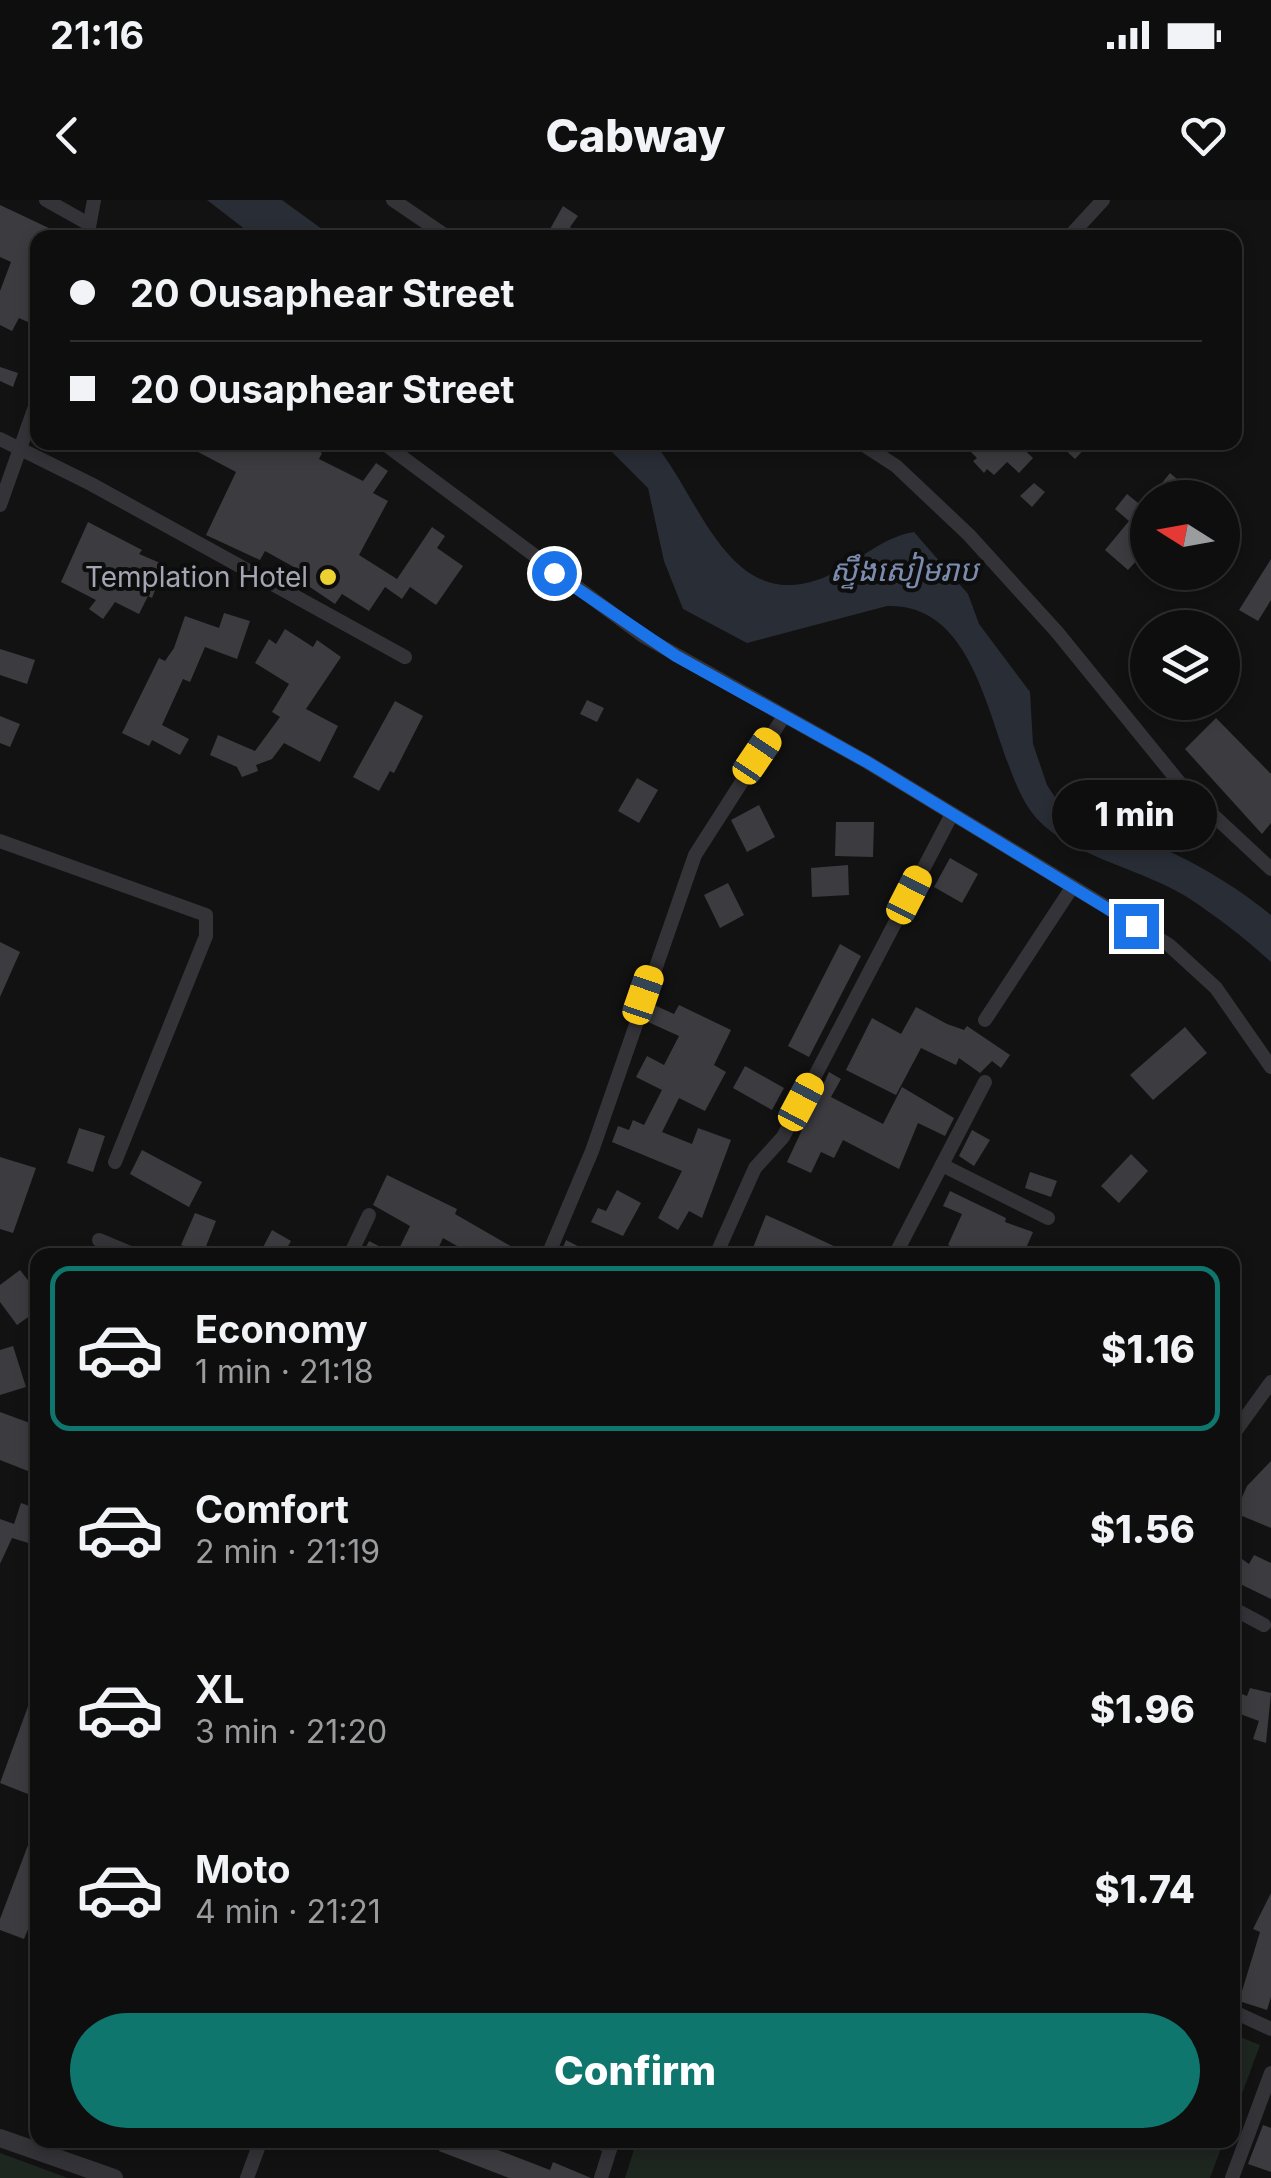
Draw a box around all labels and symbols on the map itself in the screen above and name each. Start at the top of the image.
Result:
north arrow [1130,480,1240,590]
route start [532,551,577,596]
water label: ស្ទឹងសៀមរាប [830,551,981,590]
place label: Templation Hotel [85,560,308,594]
marker: Templation Hotel [317,566,339,588]
car [728,723,786,789]
callout: 1 min [1054,781,1218,851]
car [882,861,936,929]
route end [1114,904,1159,949]
car [619,962,667,1028]
car [774,1068,828,1136]

